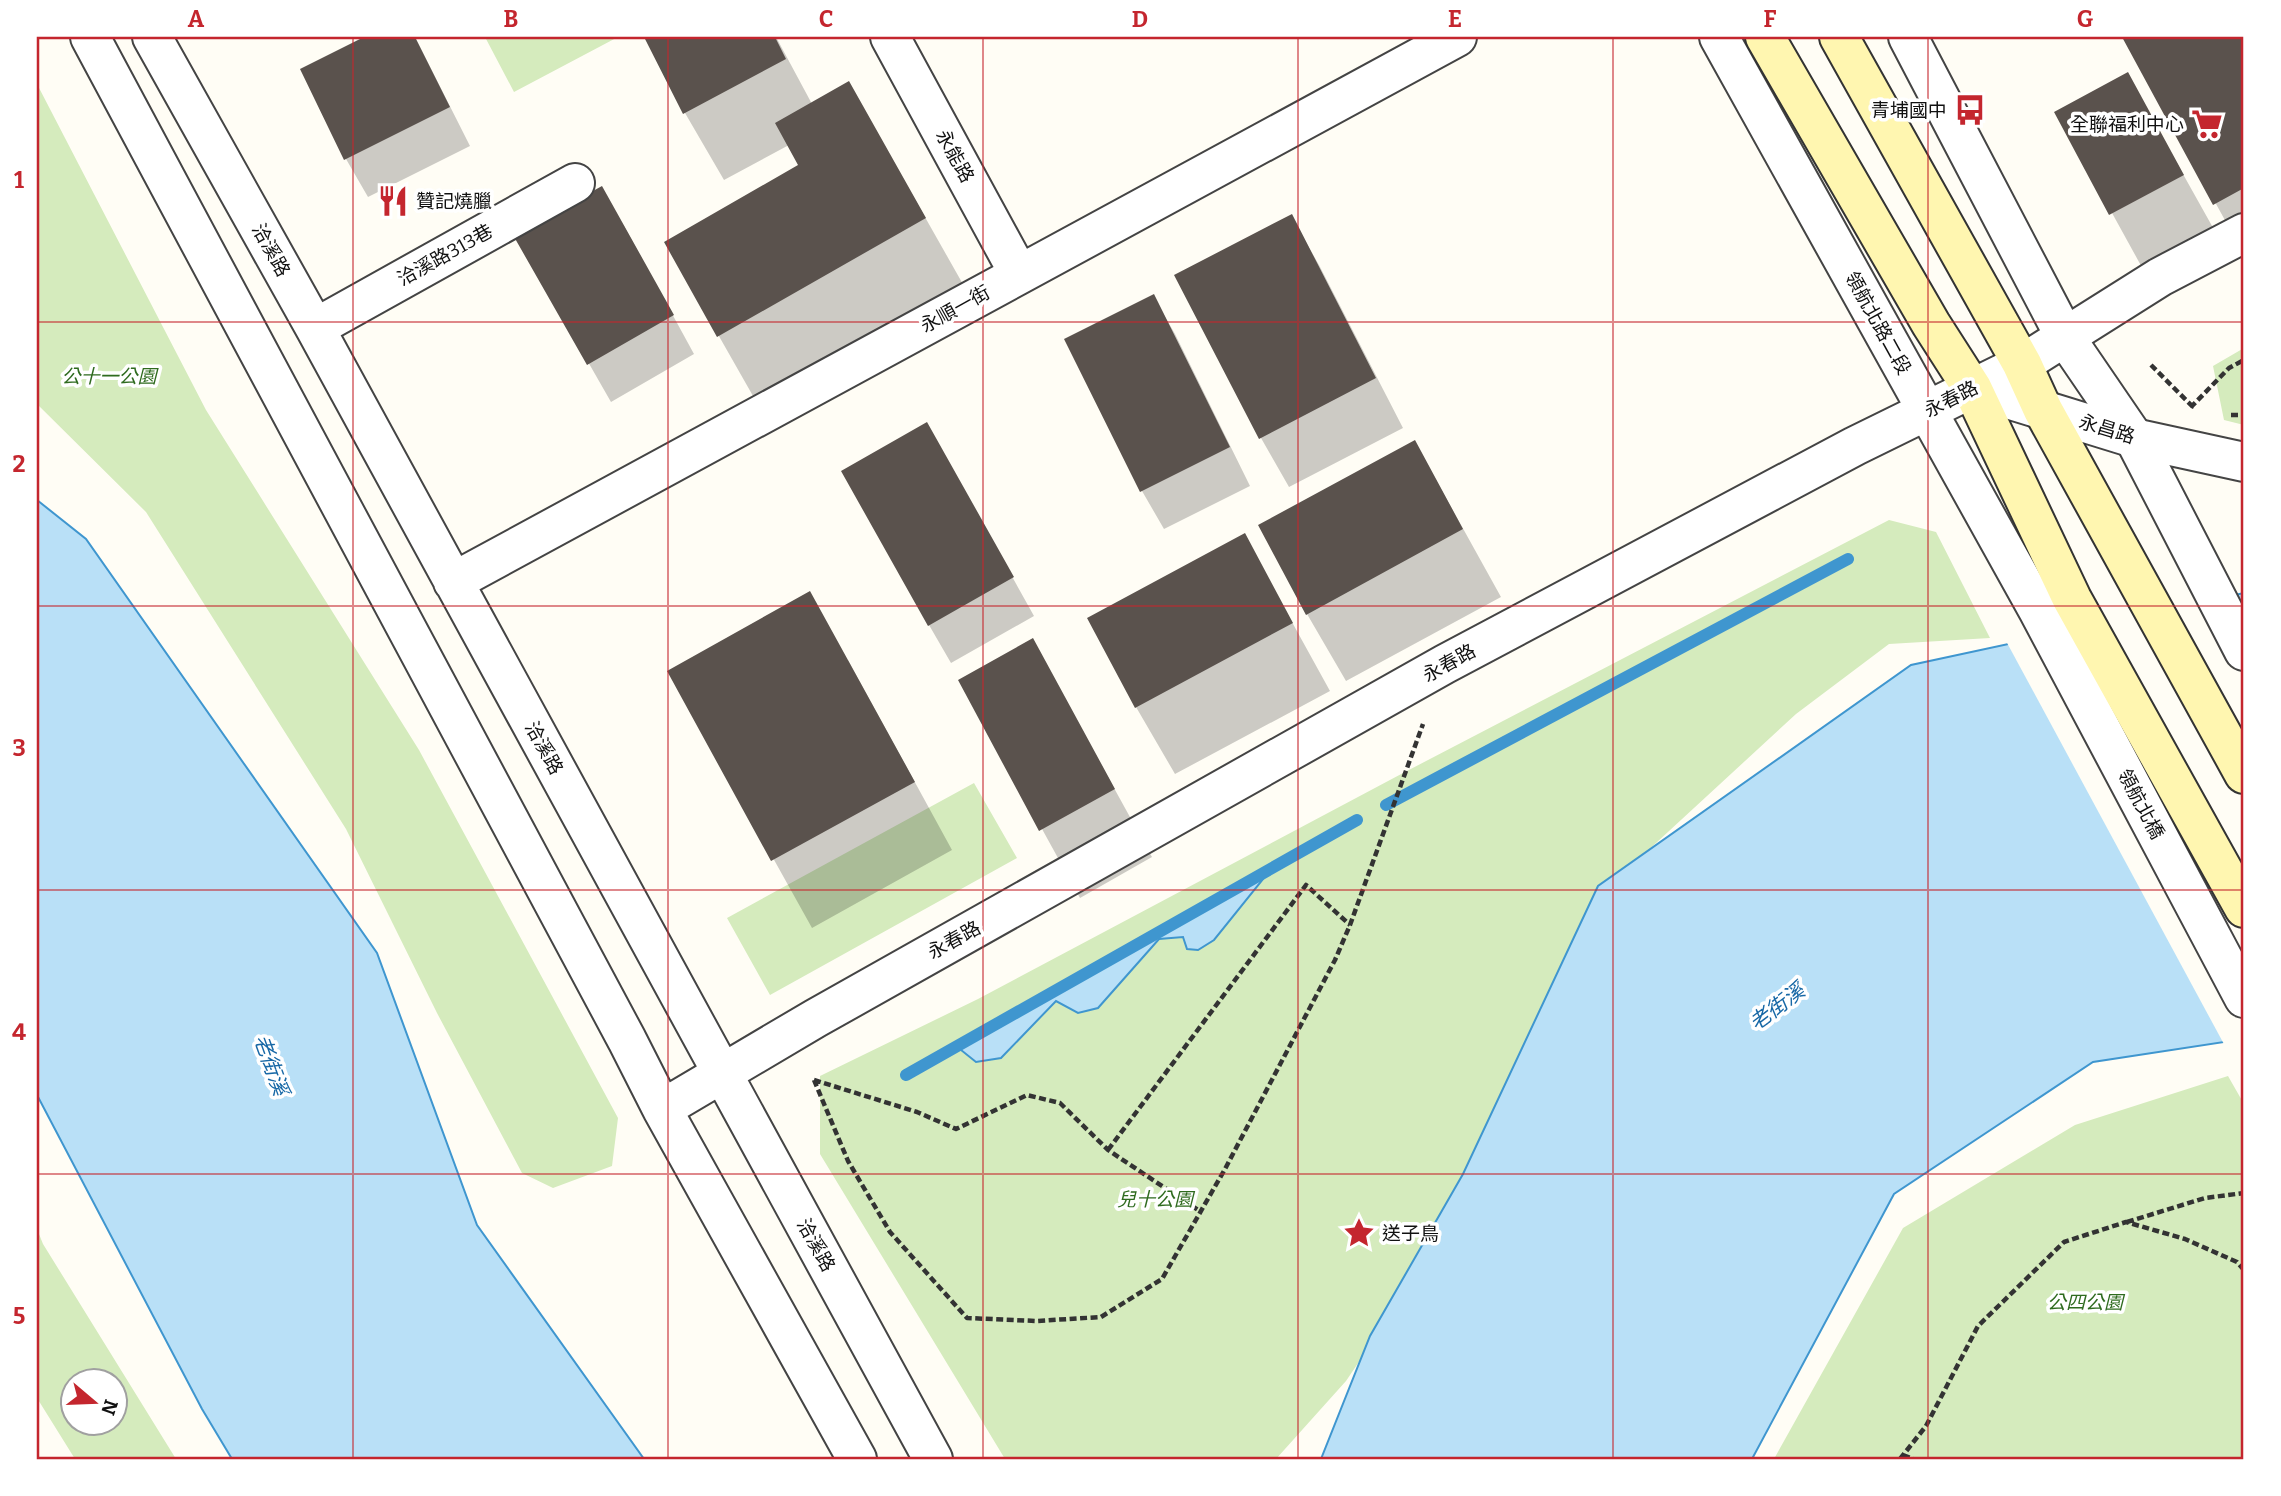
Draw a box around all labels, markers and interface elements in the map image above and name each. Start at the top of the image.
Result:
text: A [188,5,205,33]
text: B [504,5,518,33]
text: C [819,5,833,33]
text: D [1132,5,1148,33]
text: E [1448,5,1462,33]
text: F [1764,5,1777,33]
text: G [2077,5,2094,33]
bus stop icon: 青埔國中 [1953,93,1987,127]
place label: 青埔國中 [1871,99,1947,122]
supermarket icon: 全聯福利中心 [2190,107,2224,141]
place label: 全聯福利中心 [2070,113,2184,136]
street label: 永能路 [931,125,979,187]
text: 1 [14,166,24,194]
restaurant icon: 贊記燒臘 [376,184,410,218]
place label: 贊記燒臘 [416,190,492,213]
street label: 洽溪路 [247,219,295,281]
street label: 洽溪路313巷 [393,219,497,291]
street label: 領航北路二段 [1840,268,1916,378]
street label: 永順一街 [916,281,994,337]
park label: 公十一公園 [61,365,159,388]
street label: 永春路 [1920,376,1982,422]
street label: 永昌路 [2076,410,2138,448]
text: 2 [13,450,26,478]
street label: 永春路 [1418,639,1480,687]
street label: 洽溪路 [520,717,568,779]
text: 3 [12,734,26,762]
street label: 領航北橋 [2113,765,2169,843]
street label: 永春路 [923,916,985,964]
water label: 老街溪 [1744,976,1812,1036]
text: 4 [12,1018,26,1046]
water label: 老街溪 [248,1031,295,1102]
park label: 兒十公園 [1117,1188,1196,1211]
street label: 洽溪路 [792,1214,840,1276]
place icon: 送子鳥 [1342,1216,1376,1250]
place label: 送子鳥 [1382,1222,1439,1245]
park label: 公四公園 [2047,1291,2126,1314]
text: 5 [13,1302,25,1330]
north arrow [60,1366,130,1436]
text: N [96,1397,123,1418]

